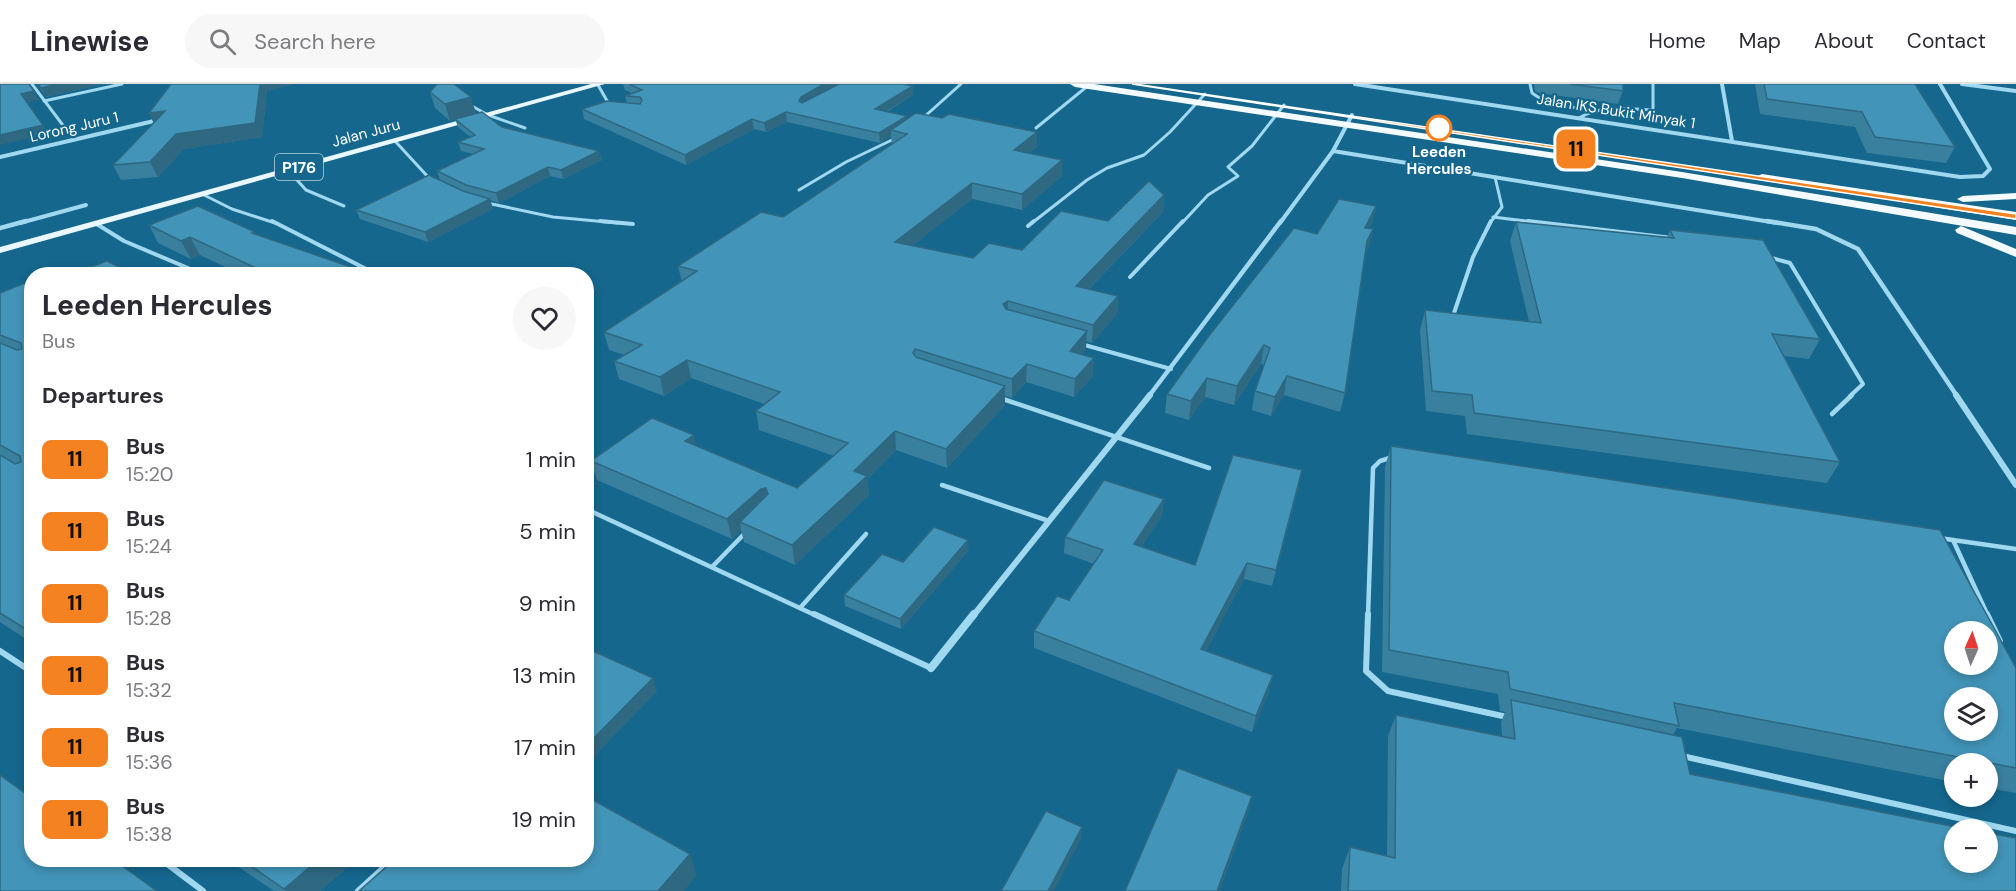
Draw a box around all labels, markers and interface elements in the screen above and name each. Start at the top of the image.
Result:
search box [185,14,605,68]
text: Linewise [30,23,149,60]
icon: search [206,25,239,58]
text: Search here [254,27,376,56]
text: Home [1648,27,1706,55]
text: Map [1739,27,1781,55]
text: About [1814,27,1874,55]
text: Contact [1907,27,1986,55]
street label: Jalan IKS Bukit Minyak 1 [1535,89,1697,133]
street label: Lorong Juru 1 [28,107,120,147]
street label: Jalan Juru [330,114,402,152]
marker: Leeden Hercules [1426,115,1452,141]
line badge: 11 [1549,130,1603,168]
text: 11 [1568,135,1584,163]
place label: Leeden Hercules [1406,142,1472,179]
road number: P176 [275,154,323,180]
text: Leeden Hercules [42,287,273,324]
button: heart [513,287,576,350]
text: Bus [42,328,76,354]
text: Departures [42,381,164,410]
text: Bus [126,432,165,461]
text: 11 [67,445,83,473]
text: 1 min [526,445,576,474]
text: 15:20 [126,461,173,487]
text: Bus [126,504,165,533]
text: 11 [67,517,83,545]
text: 5 min [519,517,576,546]
text: 15:24 [126,533,172,559]
text: Bus [126,576,165,605]
text: 11 [67,589,83,617]
text: 9 min [519,589,576,618]
text: 15:28 [126,605,172,631]
north arrow [1944,621,1998,675]
map controls [1944,621,1998,873]
text: Bus [126,648,165,677]
text: 11 [67,661,83,689]
text: 13 min [513,661,576,690]
text: 15:32 [126,677,172,703]
button: layers [1944,687,1998,741]
text: Bus [126,720,165,749]
text: 11 [67,733,83,761]
text: 17 min [514,733,576,762]
text: 15:36 [126,749,173,775]
button: + [1944,753,1998,807]
text: Bus [126,792,165,821]
text: 11 [67,805,83,833]
text: 19 min [512,805,576,834]
button: − [1944,819,1998,873]
text: 15:38 [126,821,172,847]

